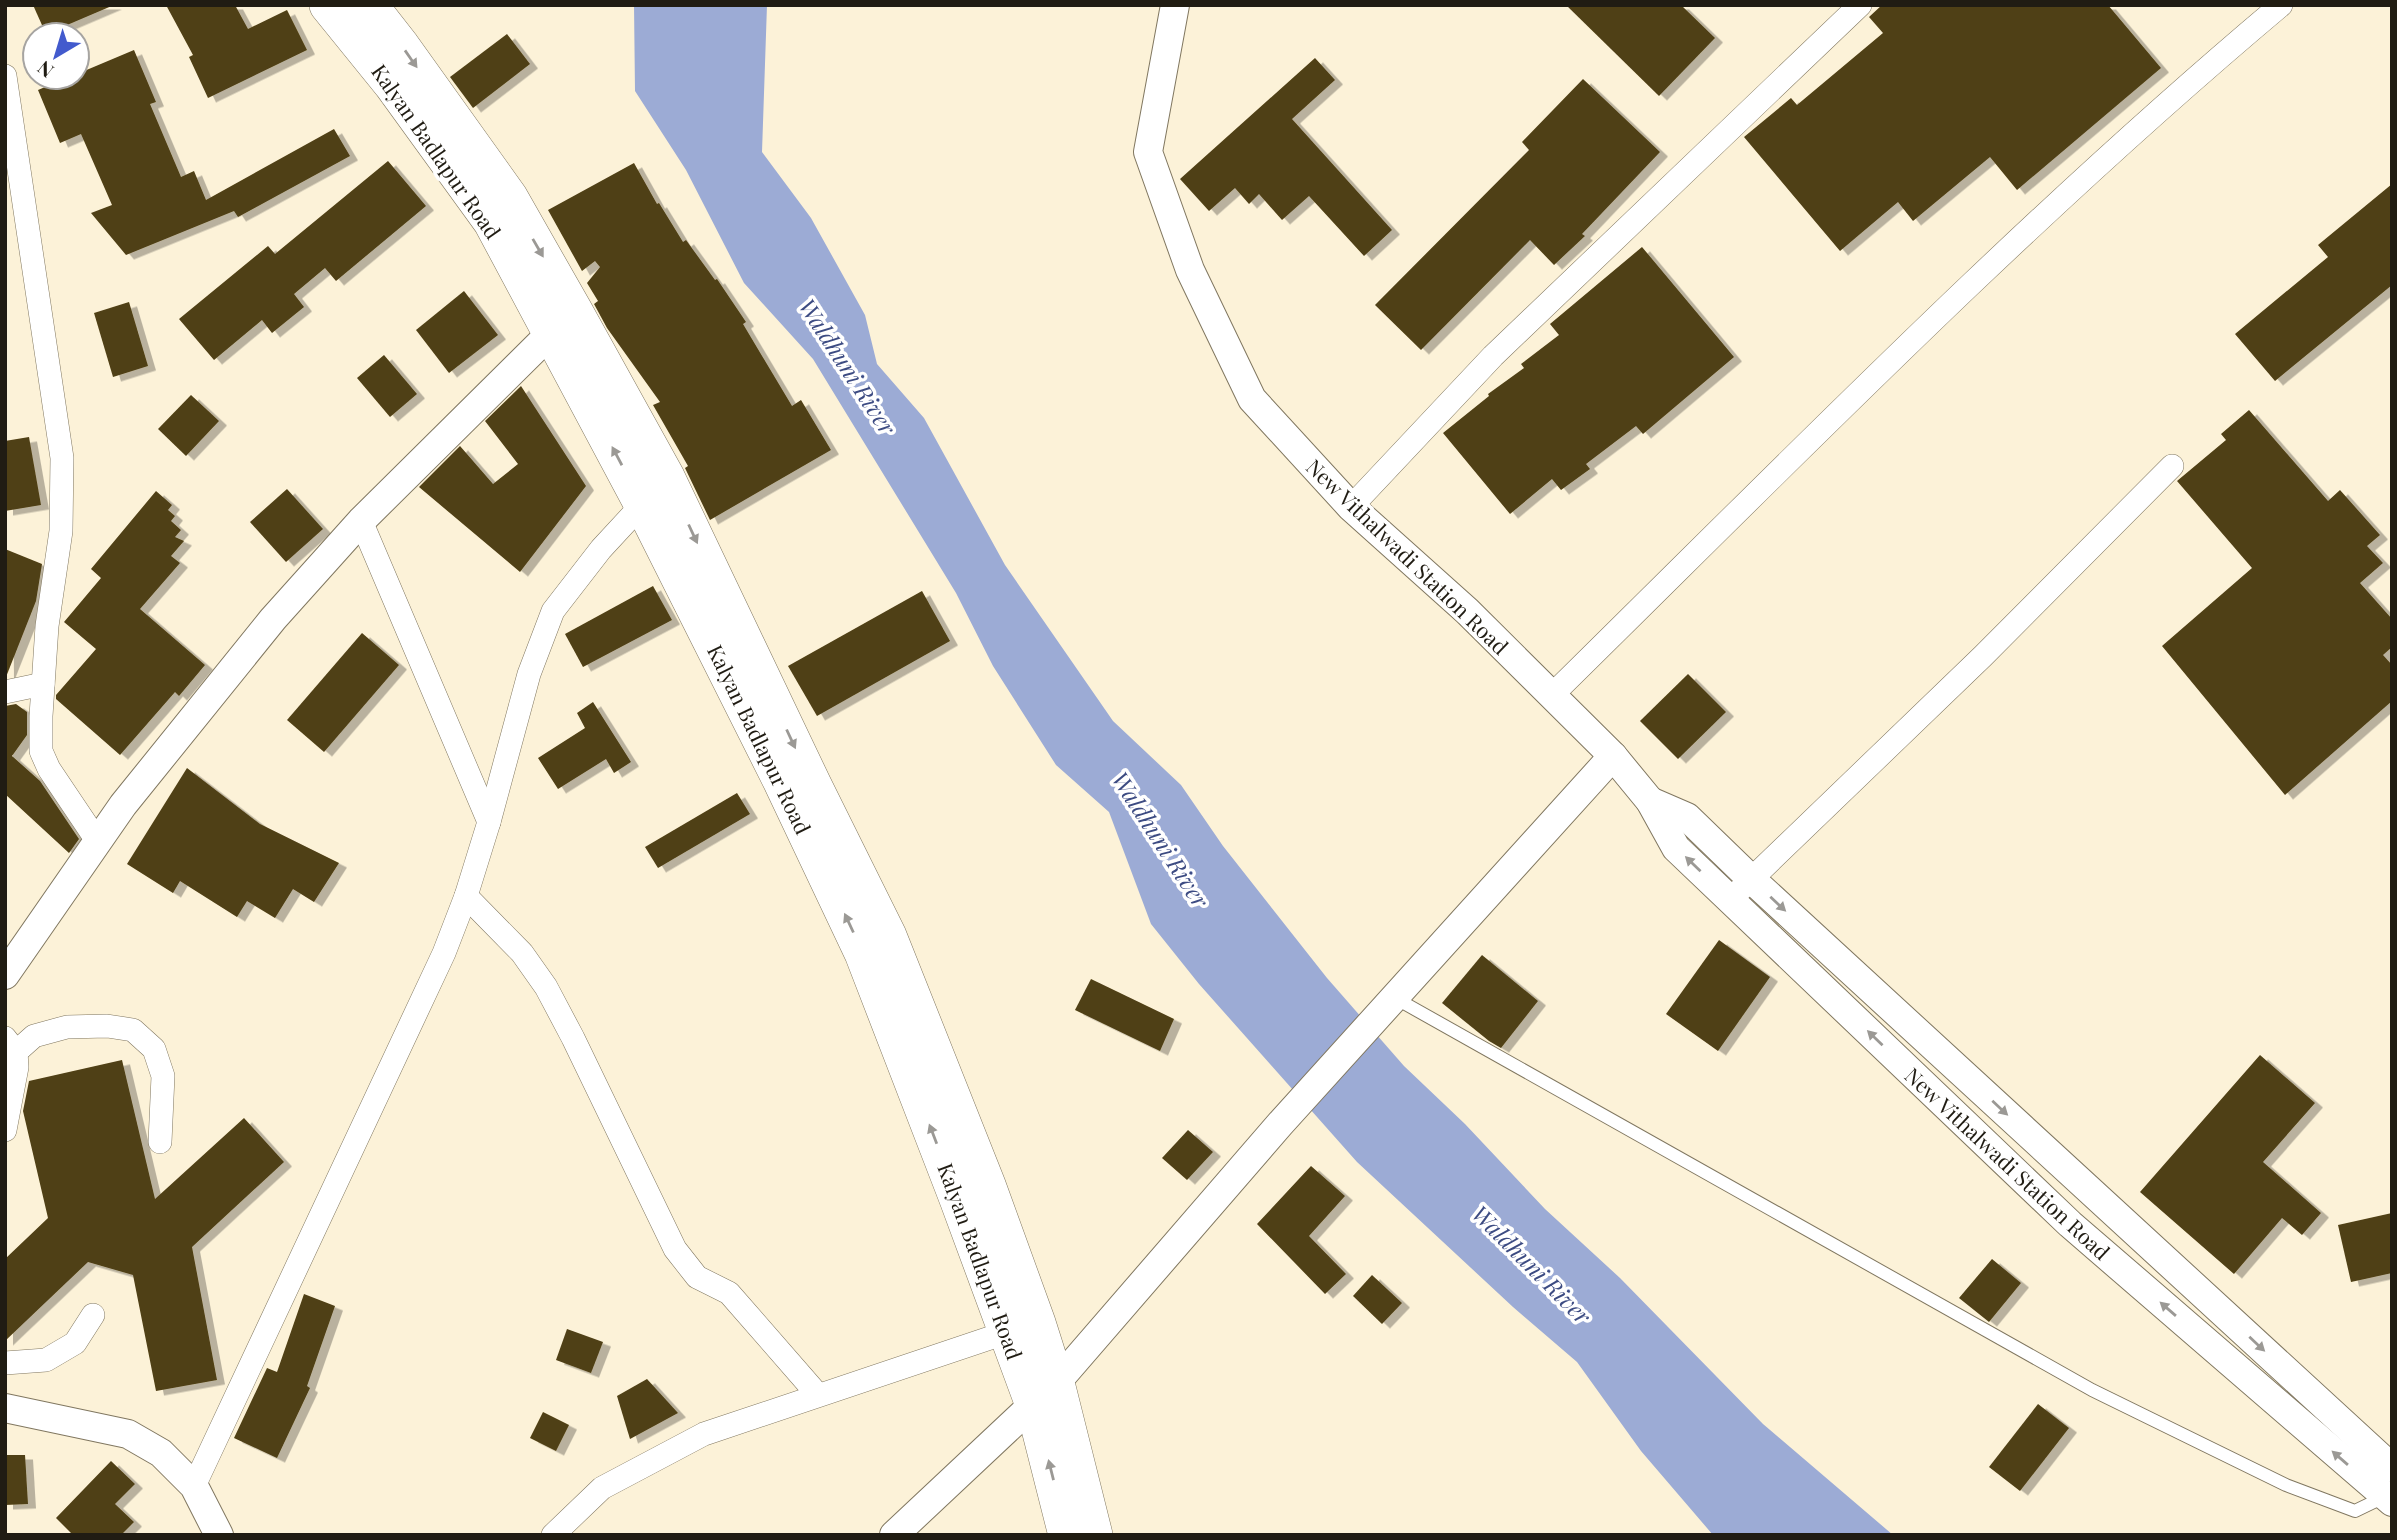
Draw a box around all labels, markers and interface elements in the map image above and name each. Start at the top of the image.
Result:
north arrow [21,21,91,91]
one-way arrow [404,50,418,68]
text: N [31,56,58,85]
street label: Kalyan Badlapur Road [366,58,508,244]
one-way arrow [532,238,544,257]
water label: Waldhuni River [792,292,904,441]
one-way arrow [611,446,622,466]
street label: New Vithalwadi Station Road [1301,452,1515,660]
one-way arrow [687,524,699,544]
street label: Kalyan Badlapur Road [702,640,818,838]
one-way arrow [785,729,796,749]
water label: Waldhuni River [1105,765,1217,914]
one-way arrow [1685,857,1702,873]
one-way arrow [1769,896,1787,912]
one-way arrow [843,913,854,933]
one-way arrow [1867,1031,1884,1047]
street label: New Vithalwadi Station Road [1900,1061,2116,1265]
one-way arrow [1991,1099,2008,1115]
one-way arrow [928,1124,939,1145]
street label: Kalyan Badlapur Road [932,1159,1030,1363]
water label: Waldhuni River [1466,1198,1599,1331]
one-way arrow [2159,1301,2177,1317]
one-way arrow [2248,1336,2265,1352]
one-way arrow [2332,1451,2349,1466]
one-way arrow [1045,1459,1056,1481]

